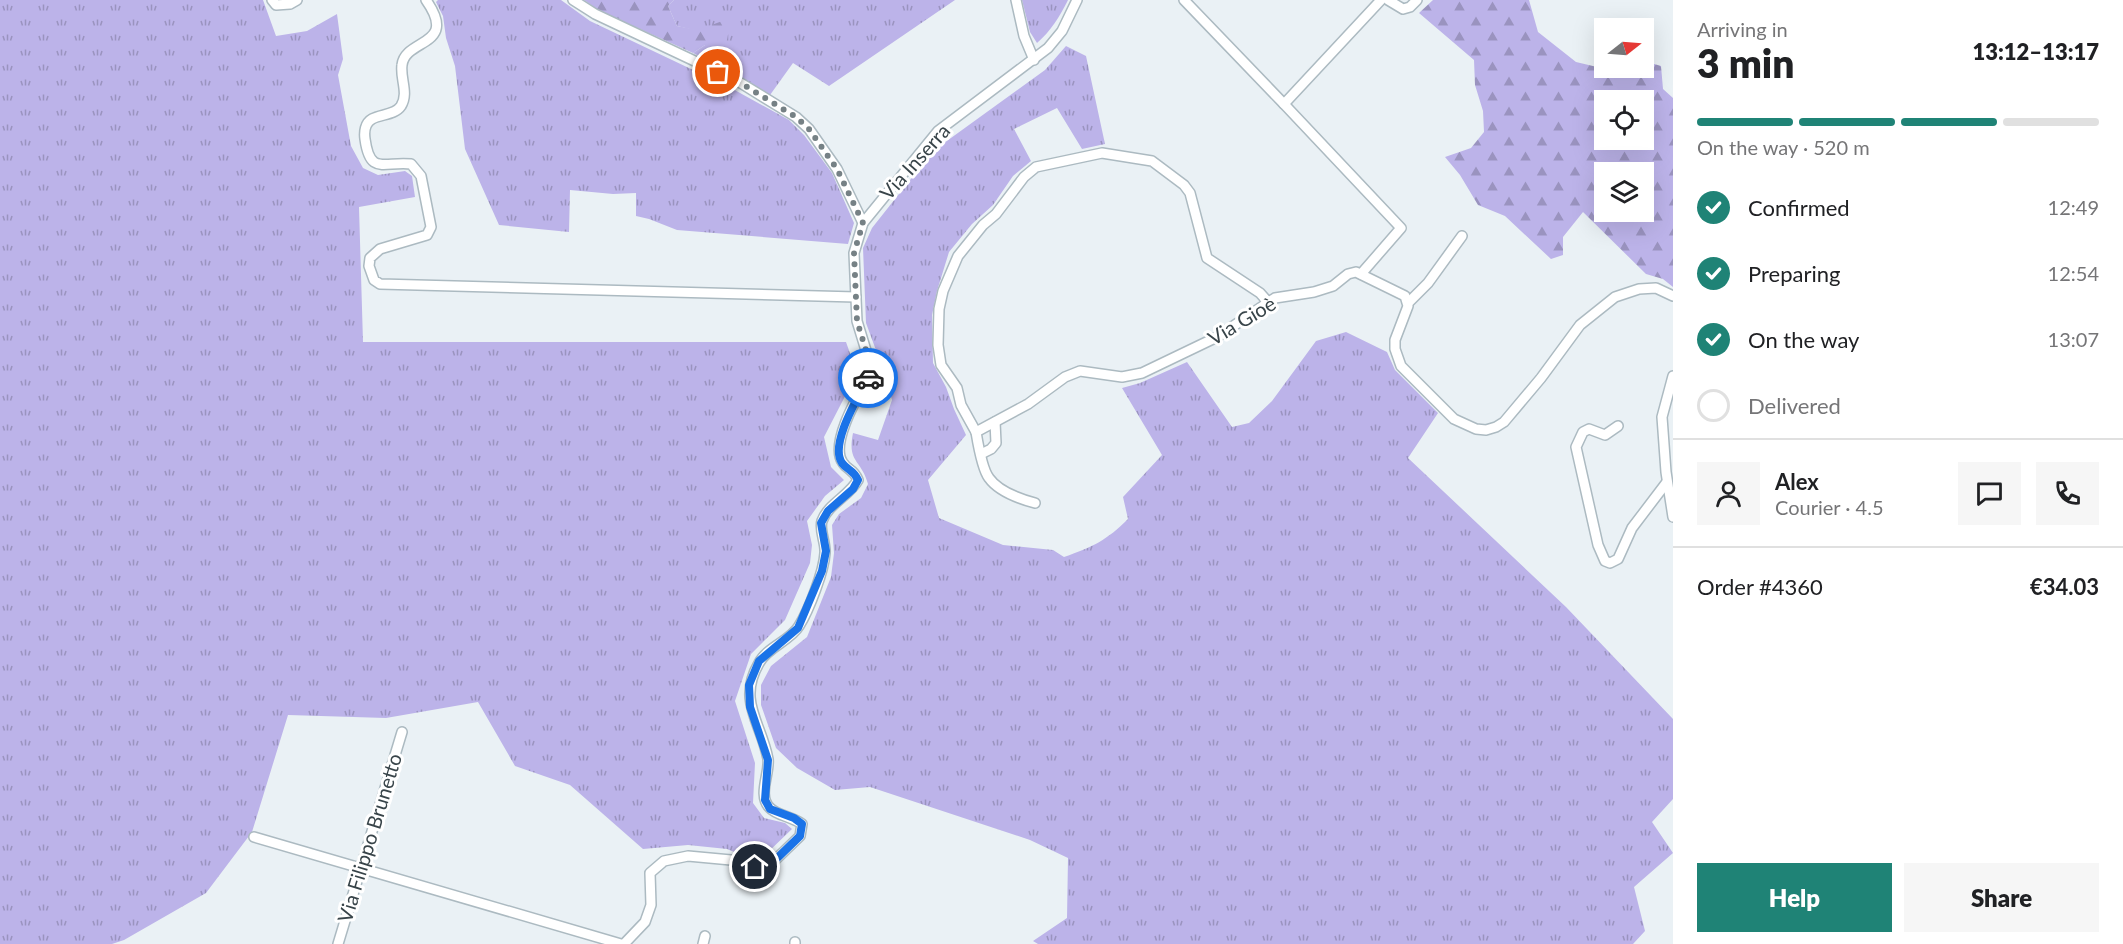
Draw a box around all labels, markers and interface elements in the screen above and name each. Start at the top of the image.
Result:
text: Arriving in [1697,17,1788,41]
north arrow [1594,18,1654,78]
map controls [1594,18,1654,222]
text: 13:12–13:17 [1973,38,2099,65]
text: 3 min [1697,40,1794,86]
pin [692,46,743,97]
icon: bag [701,55,734,88]
button: locate [1594,90,1654,150]
street label: Via Inserra [874,119,954,204]
text: On the way · 520 m [1697,135,1870,159]
button: layers [1594,162,1654,222]
icon: check [1697,191,1730,224]
text: Confirmed [1748,194,1850,221]
text: 12:49 [2048,195,2099,219]
icon: check [1697,257,1730,290]
text: Preparing [1748,260,1840,287]
text: 12:54 [2048,261,2099,285]
street label: Via Gioè [1203,291,1280,350]
icon: check [1697,323,1730,356]
text: On the way [1748,326,1859,353]
text: 13:07 [2048,327,2099,351]
courier [838,348,898,408]
icon: car [852,362,885,395]
text: Delivered [1748,392,1841,419]
button: person [1697,462,1760,525]
button: chat [1958,462,2021,525]
button: phone [2036,462,2099,525]
text: Alex [1775,468,1819,495]
text: Courier · 4.5 [1775,495,1884,519]
text: Order #4360 [1697,573,1823,600]
text: €34.03 [2030,573,2099,600]
street label: Via Filippo Brunetto [332,750,406,925]
pin [729,841,780,892]
icon: home [738,850,771,883]
button: Help [1697,863,1892,932]
button: Share [1904,863,2099,932]

